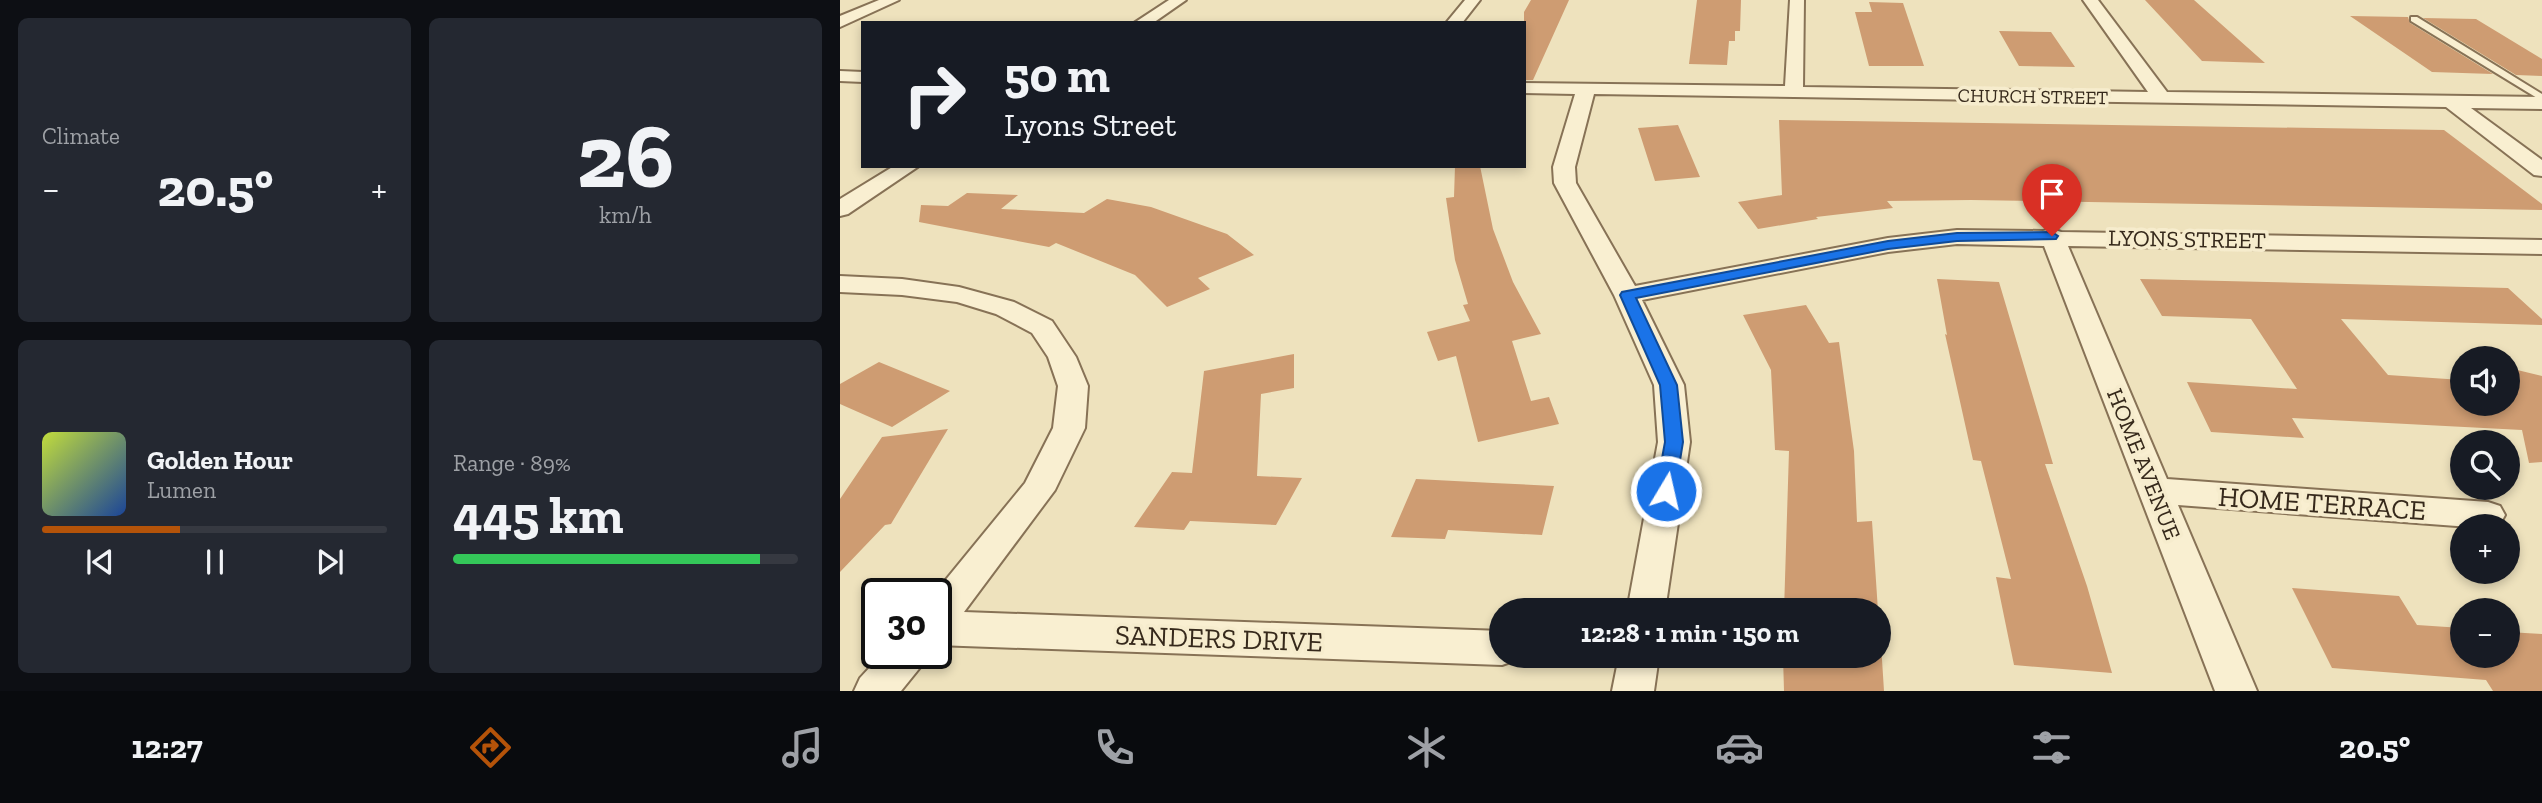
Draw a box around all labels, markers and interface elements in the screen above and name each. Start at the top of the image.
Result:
text: 50 m [1004,46,1110,105]
icon: right [889,49,980,140]
street label: CHURCH STREET [1958,84,2109,109]
text: 26 [577,101,674,210]
text: Lyons Street [1004,106,1176,144]
text: Climate [42,122,120,150]
text: 20.5° [158,157,273,219]
pin [2022,164,2082,236]
text: − [42,166,60,212]
text: + [371,166,387,212]
icon: arrive [2033,175,2071,213]
text: km/h [599,201,652,229]
street label: LYONS STREET [2108,224,2266,254]
map controls [2450,346,2520,668]
button: sound [2450,346,2520,416]
street label: HOME AVENUE [2101,384,2187,544]
button: search [2450,430,2520,500]
text: Golden Hour [147,444,293,476]
text: Range · 89% [453,449,571,477]
position arrow [1629,454,1703,528]
text: Lumen [147,476,216,504]
street label: HOME TERRACE [2217,480,2427,527]
text: 445 km [453,484,623,546]
button: + [2450,514,2520,584]
icon: previous [81,543,119,581]
icon: pause [196,543,234,581]
icon: next [311,543,349,581]
speed limit sign: 30 [861,578,952,669]
button: − [2450,598,2520,668]
text: 12:28 · 1 min · 150 m [1581,617,1799,649]
street label: SANDERS DRIVE [1115,618,1323,659]
icon: directions [466,723,515,772]
icon: music [778,723,827,772]
icon: phone [1090,723,1139,772]
icon: climate [1402,723,1451,772]
icon: car [1715,723,1764,772]
icon: filters [2027,723,2076,772]
text: 12:27 [132,728,203,766]
text: 20.5° [2339,728,2410,766]

